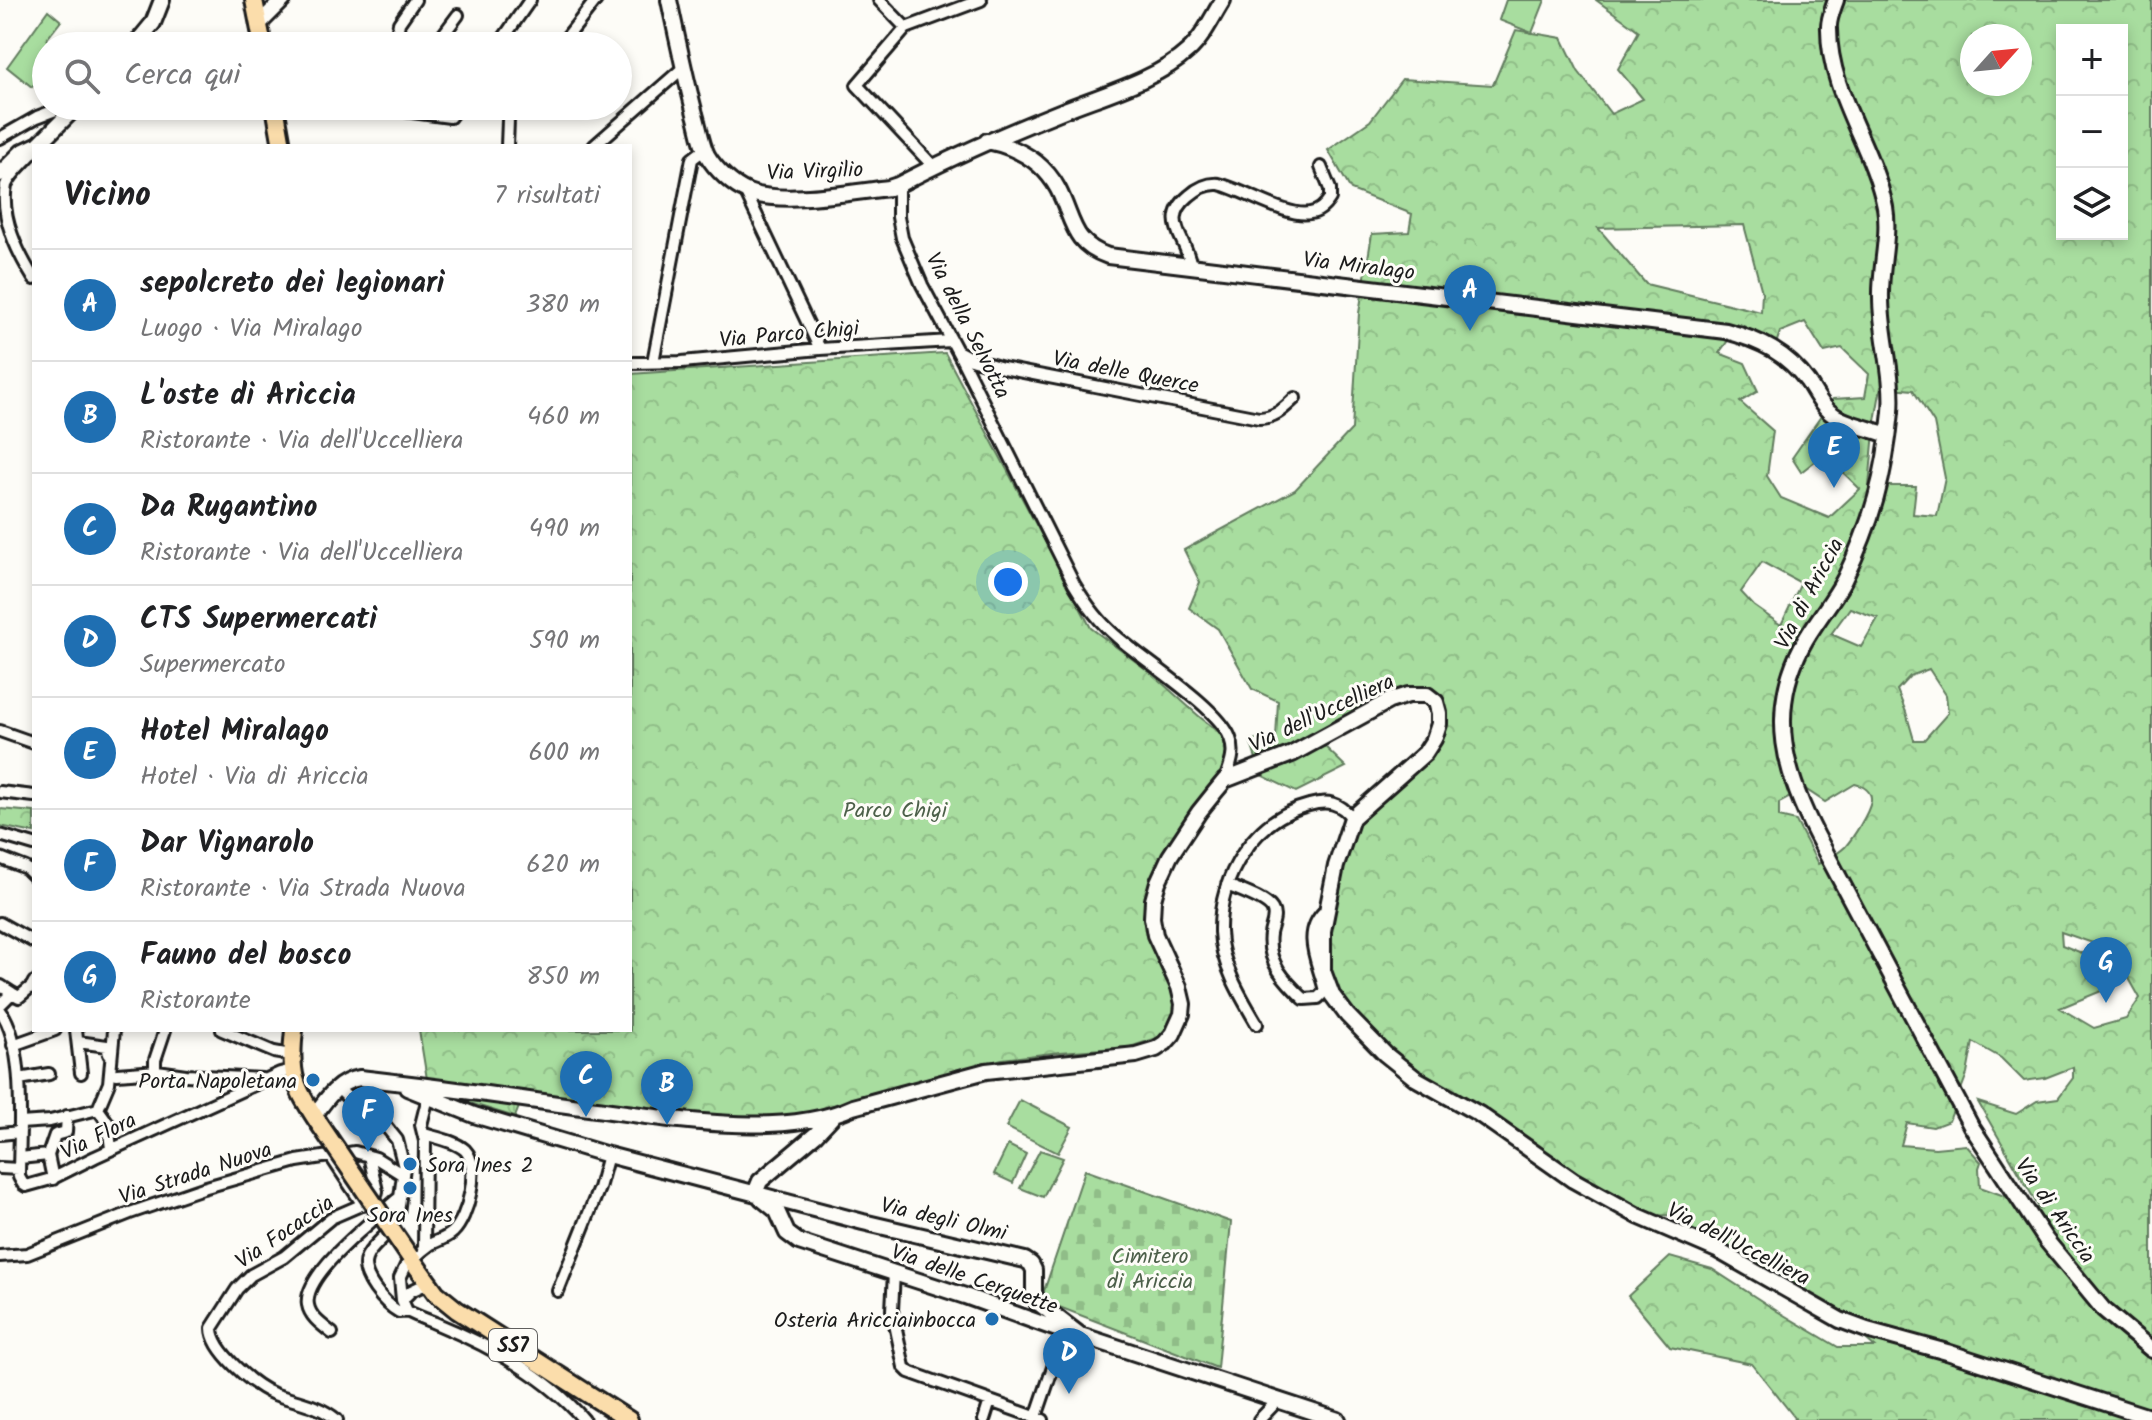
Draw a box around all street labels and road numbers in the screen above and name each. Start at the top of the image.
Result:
street label: Via Virgilio [766,153,864,192]
street label: Via Miralago [1301,243,1417,292]
street label: Via della Selvotta [915,247,1019,406]
street label: Via Parco Chigi [718,312,861,359]
street label: Via delle Querce [1050,342,1202,405]
street label: Via di Ariccia [1766,532,1854,656]
street label: Via dell'Uccelliera [1243,665,1401,763]
street label: Via Flora [55,1104,143,1171]
street label: Via Strada Nuova [115,1133,277,1216]
street label: Via di Ariccia [2005,1151,2103,1272]
street label: Via Focaccia [229,1187,342,1279]
street label: Via degli Olmi [877,1189,1011,1252]
street label: Via dell'Uccelliera [1660,1194,1816,1296]
street label: Via delle Cerquette [886,1235,1063,1325]
road number: SS7 [489,1329,537,1361]

